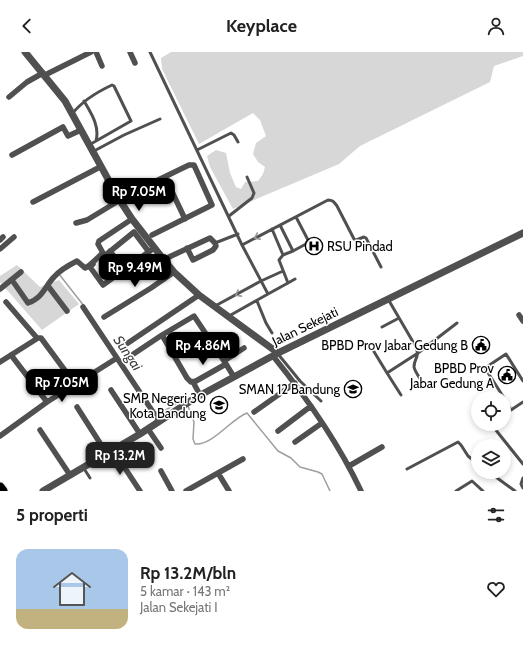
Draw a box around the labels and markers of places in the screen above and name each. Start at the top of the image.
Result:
pin: Rp 7.05M [98,178,180,212]
hospital icon: RSU Pindad [304,236,324,256]
place label: RSU Pindad [327,238,393,254]
pin: Rp 9.49M [94,254,176,288]
pin: Rp 4.86M [162,332,244,366]
public building icon: BPBD Prov Jabar Gedung B [471,335,491,355]
place label: BPBD Prov Jabar Gedung B [321,337,468,353]
place label: BPBD Prov Jabar Gedung A [409,360,495,391]
public building icon: BPBD Prov Jabar Gedung A [497,365,517,385]
pin: Rp 7.05M [21,369,103,403]
school or university icon: SMAN 12 Bandung [343,379,363,399]
place label: SMAN 12 Bandung [239,381,341,397]
place label: SMP Negeri 30 Kota Bandung [123,390,207,421]
school or university icon: SMP Negeri 30 Kota Bandung [209,395,229,415]
pin: Rp 13.2M [79,442,161,476]

